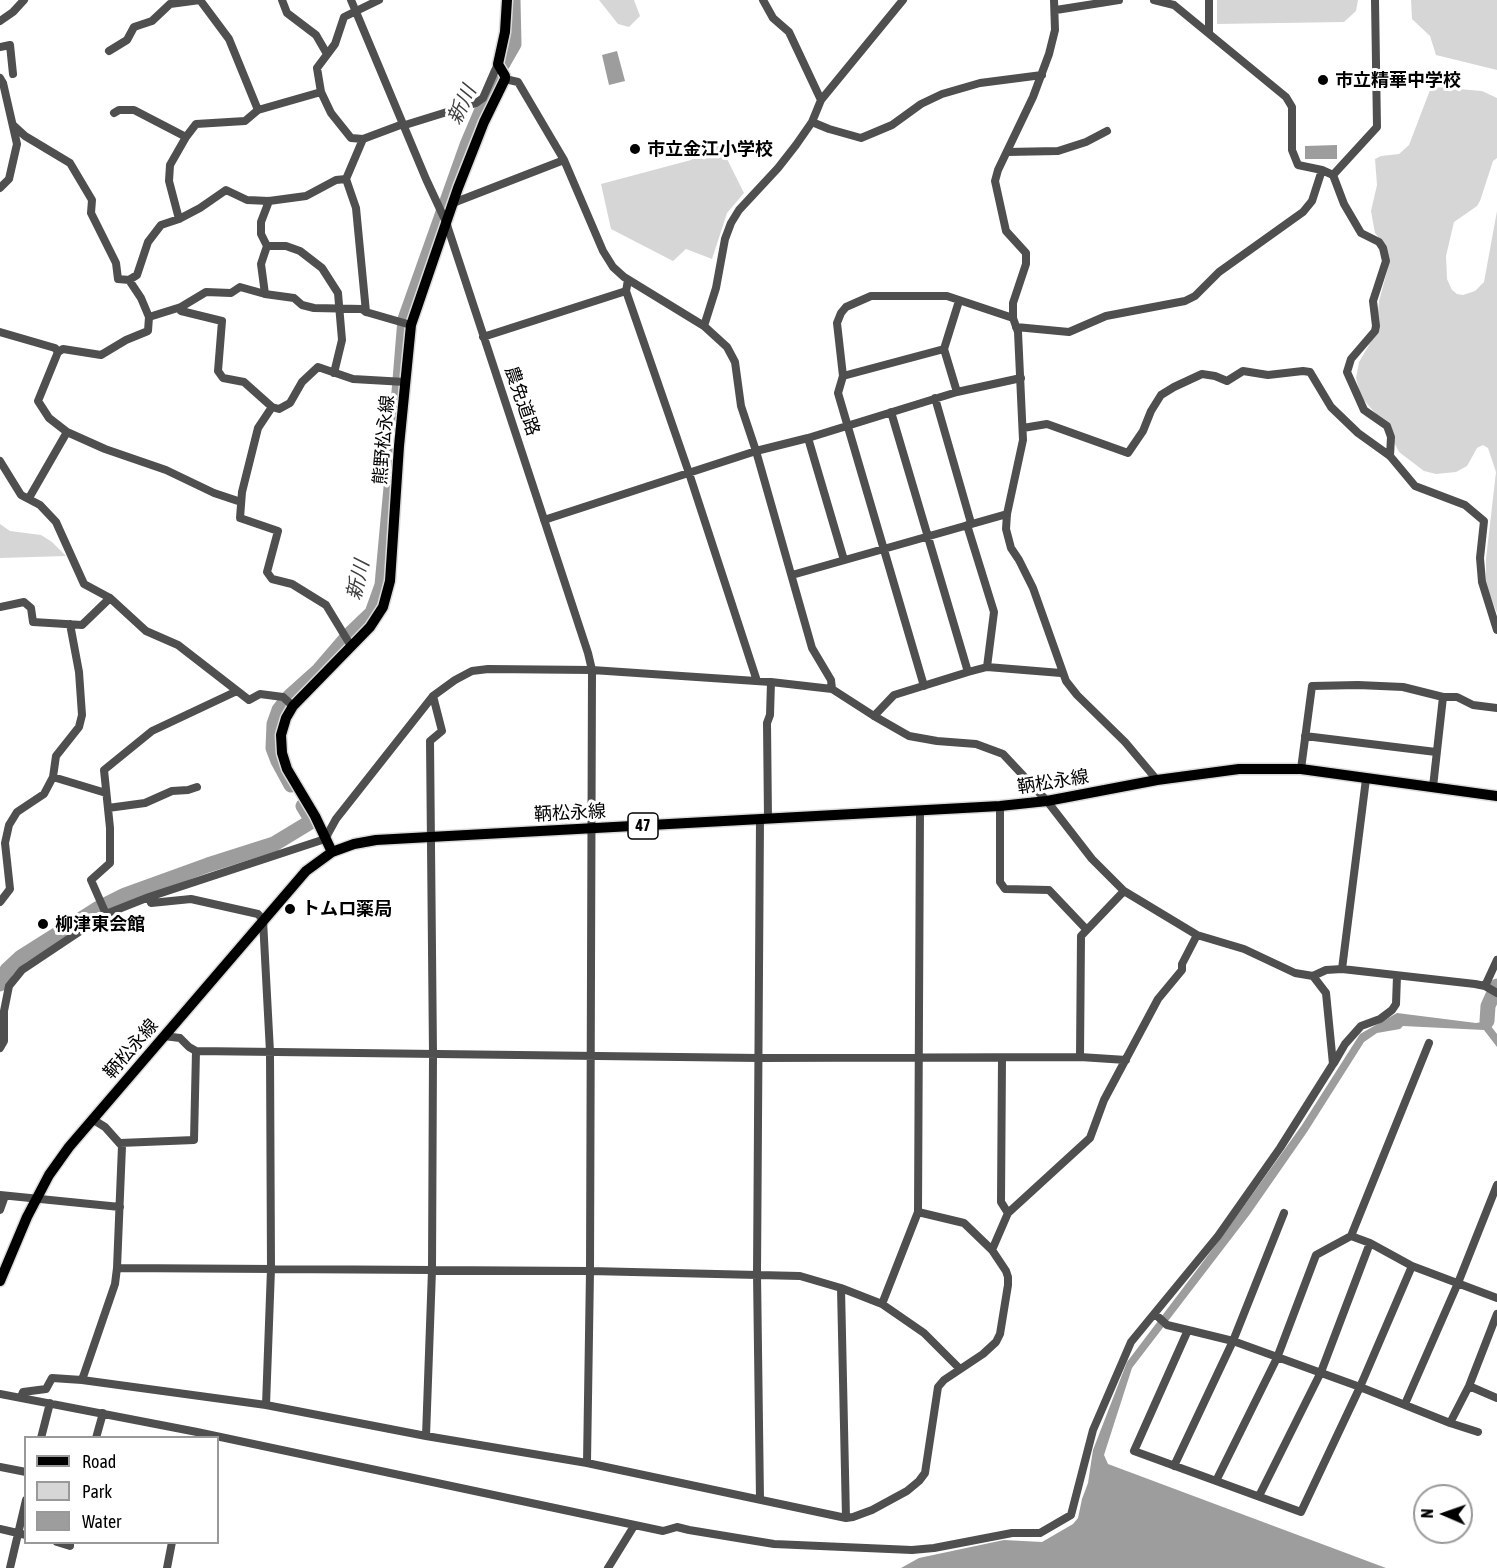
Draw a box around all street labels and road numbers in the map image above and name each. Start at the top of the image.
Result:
street label: 農免道路 [500,363,544,439]
street label: 熊野松永線 [369,394,399,486]
street label: 鞆松永線 [1016,766,1090,798]
street label: 鞆松永線 [533,800,607,826]
road number: 47 [628,813,658,839]
street label: 鞆松永線 [99,1015,163,1083]

